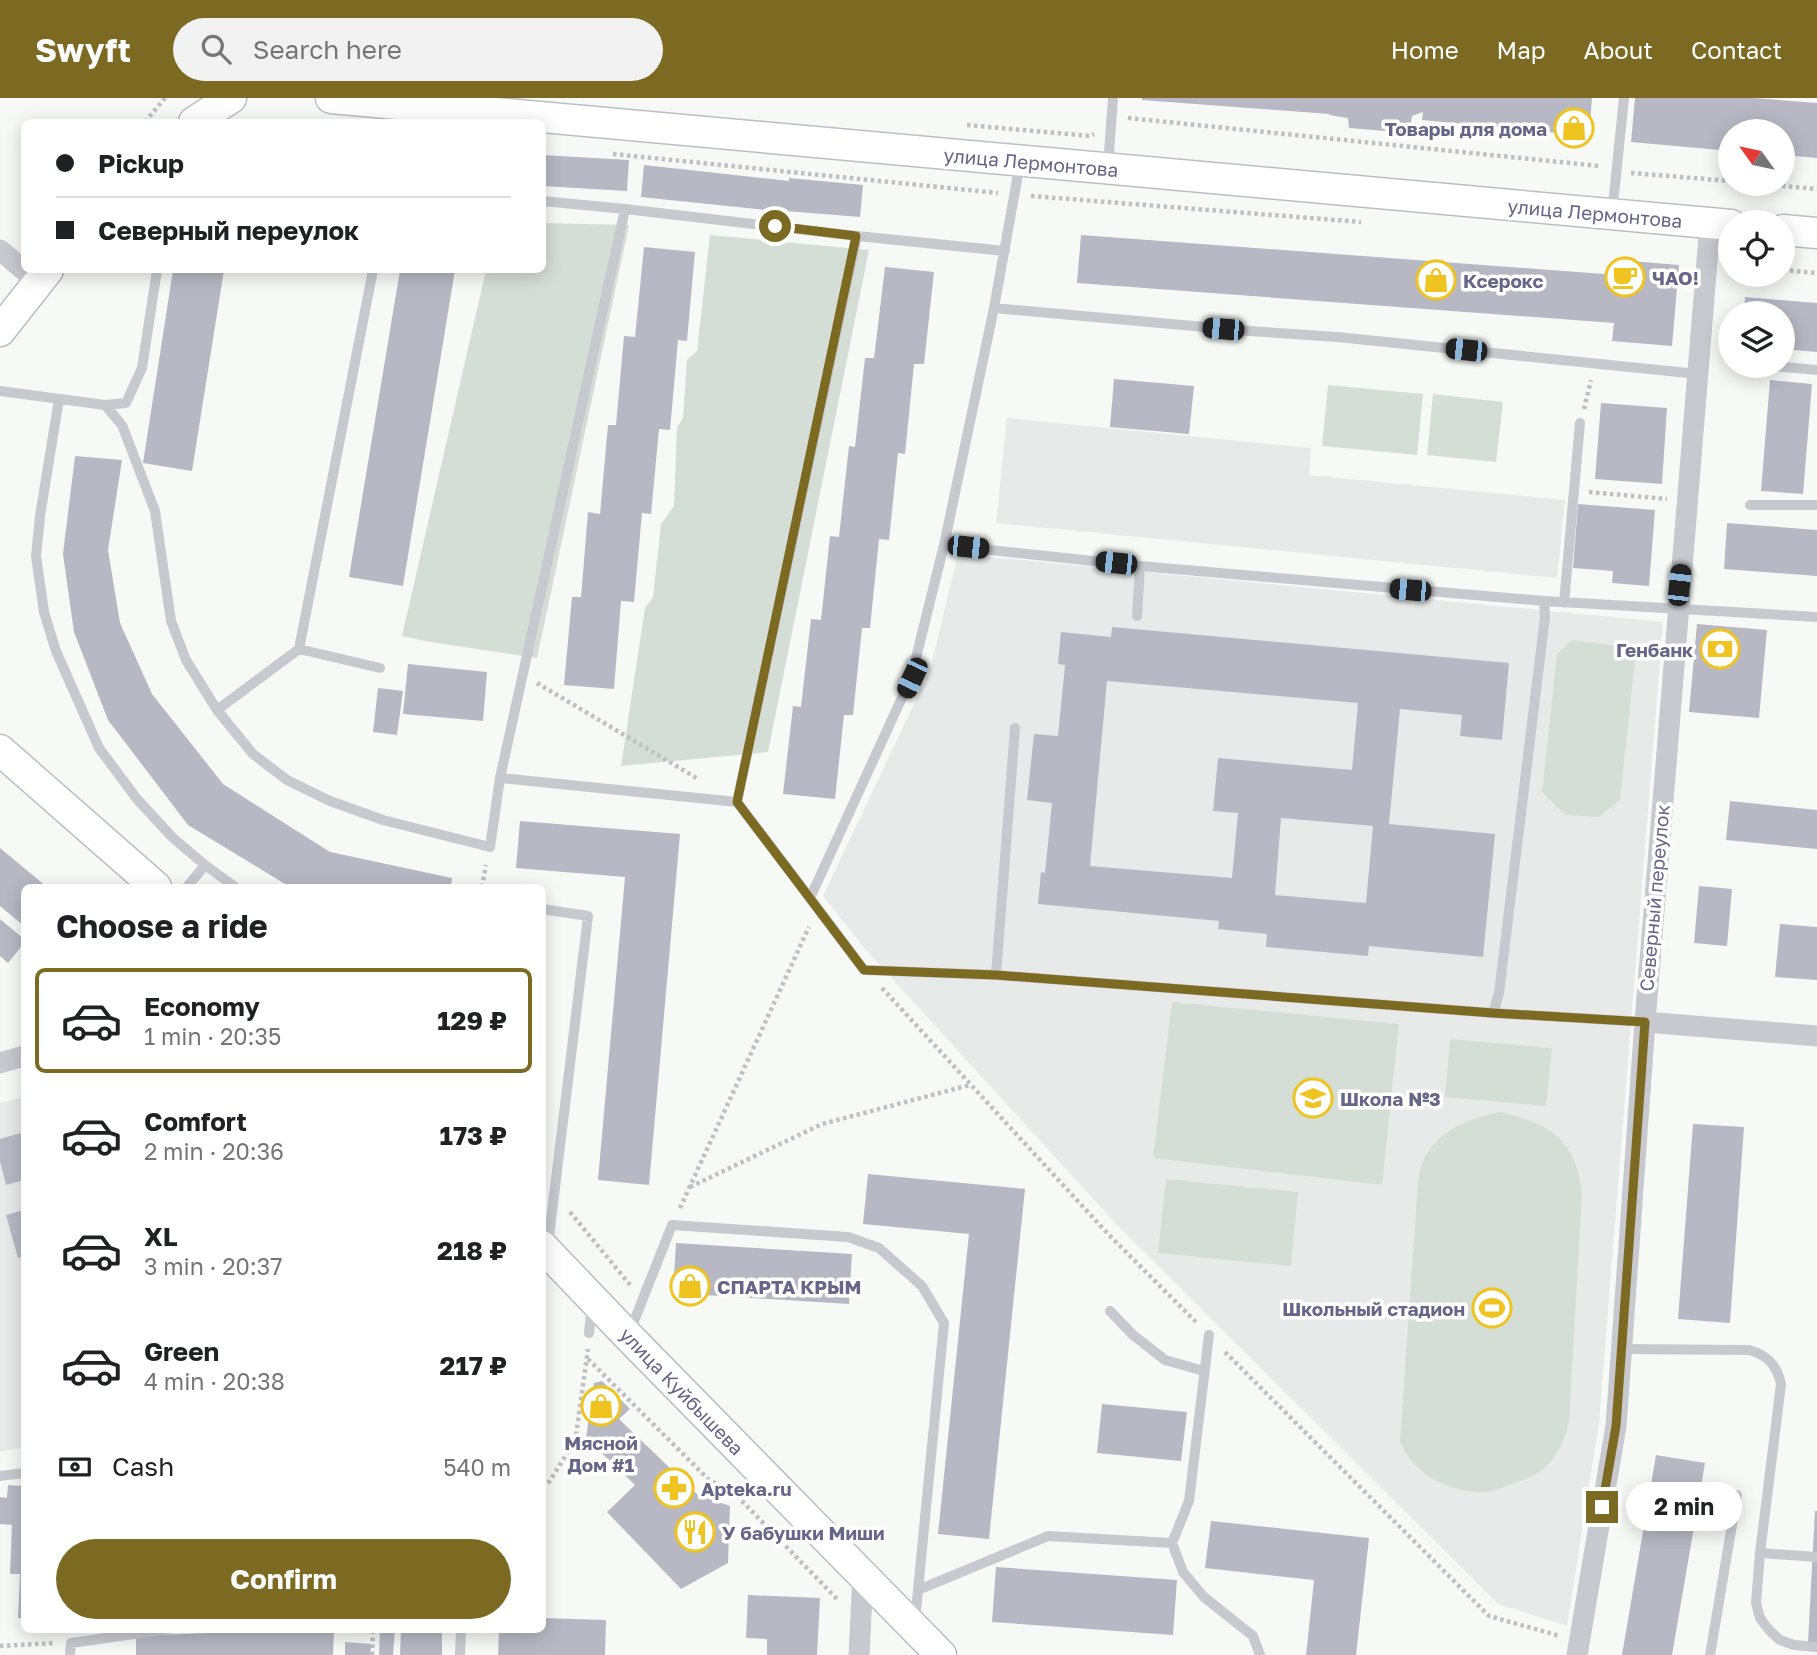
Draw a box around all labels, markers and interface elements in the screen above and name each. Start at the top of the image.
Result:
search box [173,18,663,81]
text: Swyft [35,30,131,69]
icon: search [197,30,235,68]
text: Search here [253,34,402,65]
text: Home [1391,35,1459,64]
text: Map [1497,35,1546,64]
text: About [1584,35,1653,64]
text: Contact [1691,35,1782,64]
shop icon: Товары для дома [1553,107,1595,149]
place label: Товары для дома [1385,117,1547,140]
north arrow [1718,119,1796,196]
map controls [1718,119,1795,378]
street label: улица Лермонтова [943,143,1119,181]
text: Pickup [98,148,184,179]
street label: улица Лермонтова [1507,194,1683,232]
route start [759,210,791,242]
button: locate [1718,210,1795,287]
text: Северный переулок [98,215,359,246]
cafe icon: ЧАО! [1604,256,1646,298]
shop icon: Ксерокс [1415,259,1457,301]
place label: ЧАО! [1652,266,1699,289]
place label: Ксерокс [1463,269,1543,292]
button: layers [1718,301,1795,378]
car [1202,317,1245,341]
car [1445,337,1488,363]
car [947,534,990,560]
car [1095,550,1138,576]
car [1667,563,1692,607]
car [1389,578,1432,602]
bank icon: Генбанк [1699,628,1741,670]
place label: Генбанк [1616,638,1693,661]
car [894,655,931,701]
street label: Северный переулок [1634,803,1674,992]
text: Choose a ride [56,907,268,945]
icon: car [60,989,123,1052]
text: Economy [144,991,260,1022]
text: 129 ₽ [437,1005,507,1036]
text: 1 min · 20:35 [144,1022,281,1050]
school or university icon: Школа №3 [1292,1077,1334,1119]
place label: Школа №3 [1340,1087,1441,1110]
icon: car [60,1104,123,1167]
text: Comfort [144,1106,247,1137]
text: 173 ₽ [440,1120,507,1151]
text: 2 min · 20:36 [144,1137,284,1165]
icon: car [60,1219,123,1282]
text: XL [144,1221,178,1252]
text: 218 ₽ [437,1235,507,1266]
text: 3 min · 20:37 [144,1252,282,1280]
shop icon: СПАРТА КРЫМ [669,1265,711,1307]
place label: СПАРТА КРЫМ [717,1275,861,1298]
sports icon: Школьный стадион [1471,1287,1513,1329]
place label: Школьный стадион [1282,1297,1465,1320]
street label: улица Куйбышева [615,1322,749,1460]
icon: car [60,1334,123,1397]
text: Green [144,1336,219,1367]
text: 217 ₽ [440,1350,507,1381]
text: 4 min · 20:38 [144,1367,285,1395]
shop icon: Мясной Дом #1 [580,1385,622,1427]
place label: Мясной Дом #1 [564,1431,638,1476]
icon: cash [56,1448,94,1486]
text: Cash [112,1451,174,1482]
text: 540 m [443,1453,511,1481]
pharmacy icon: Apteka.ru [653,1467,695,1509]
place label: Apteka.ru [701,1477,792,1500]
callout: 2 min [1626,1482,1742,1532]
route end [1586,1491,1618,1523]
text: 2 min [1654,1492,1714,1520]
restaurant icon: У бабушки Миши [674,1511,716,1553]
place label: У бабушки Миши [722,1521,885,1544]
button: Confirm [56,1539,511,1619]

